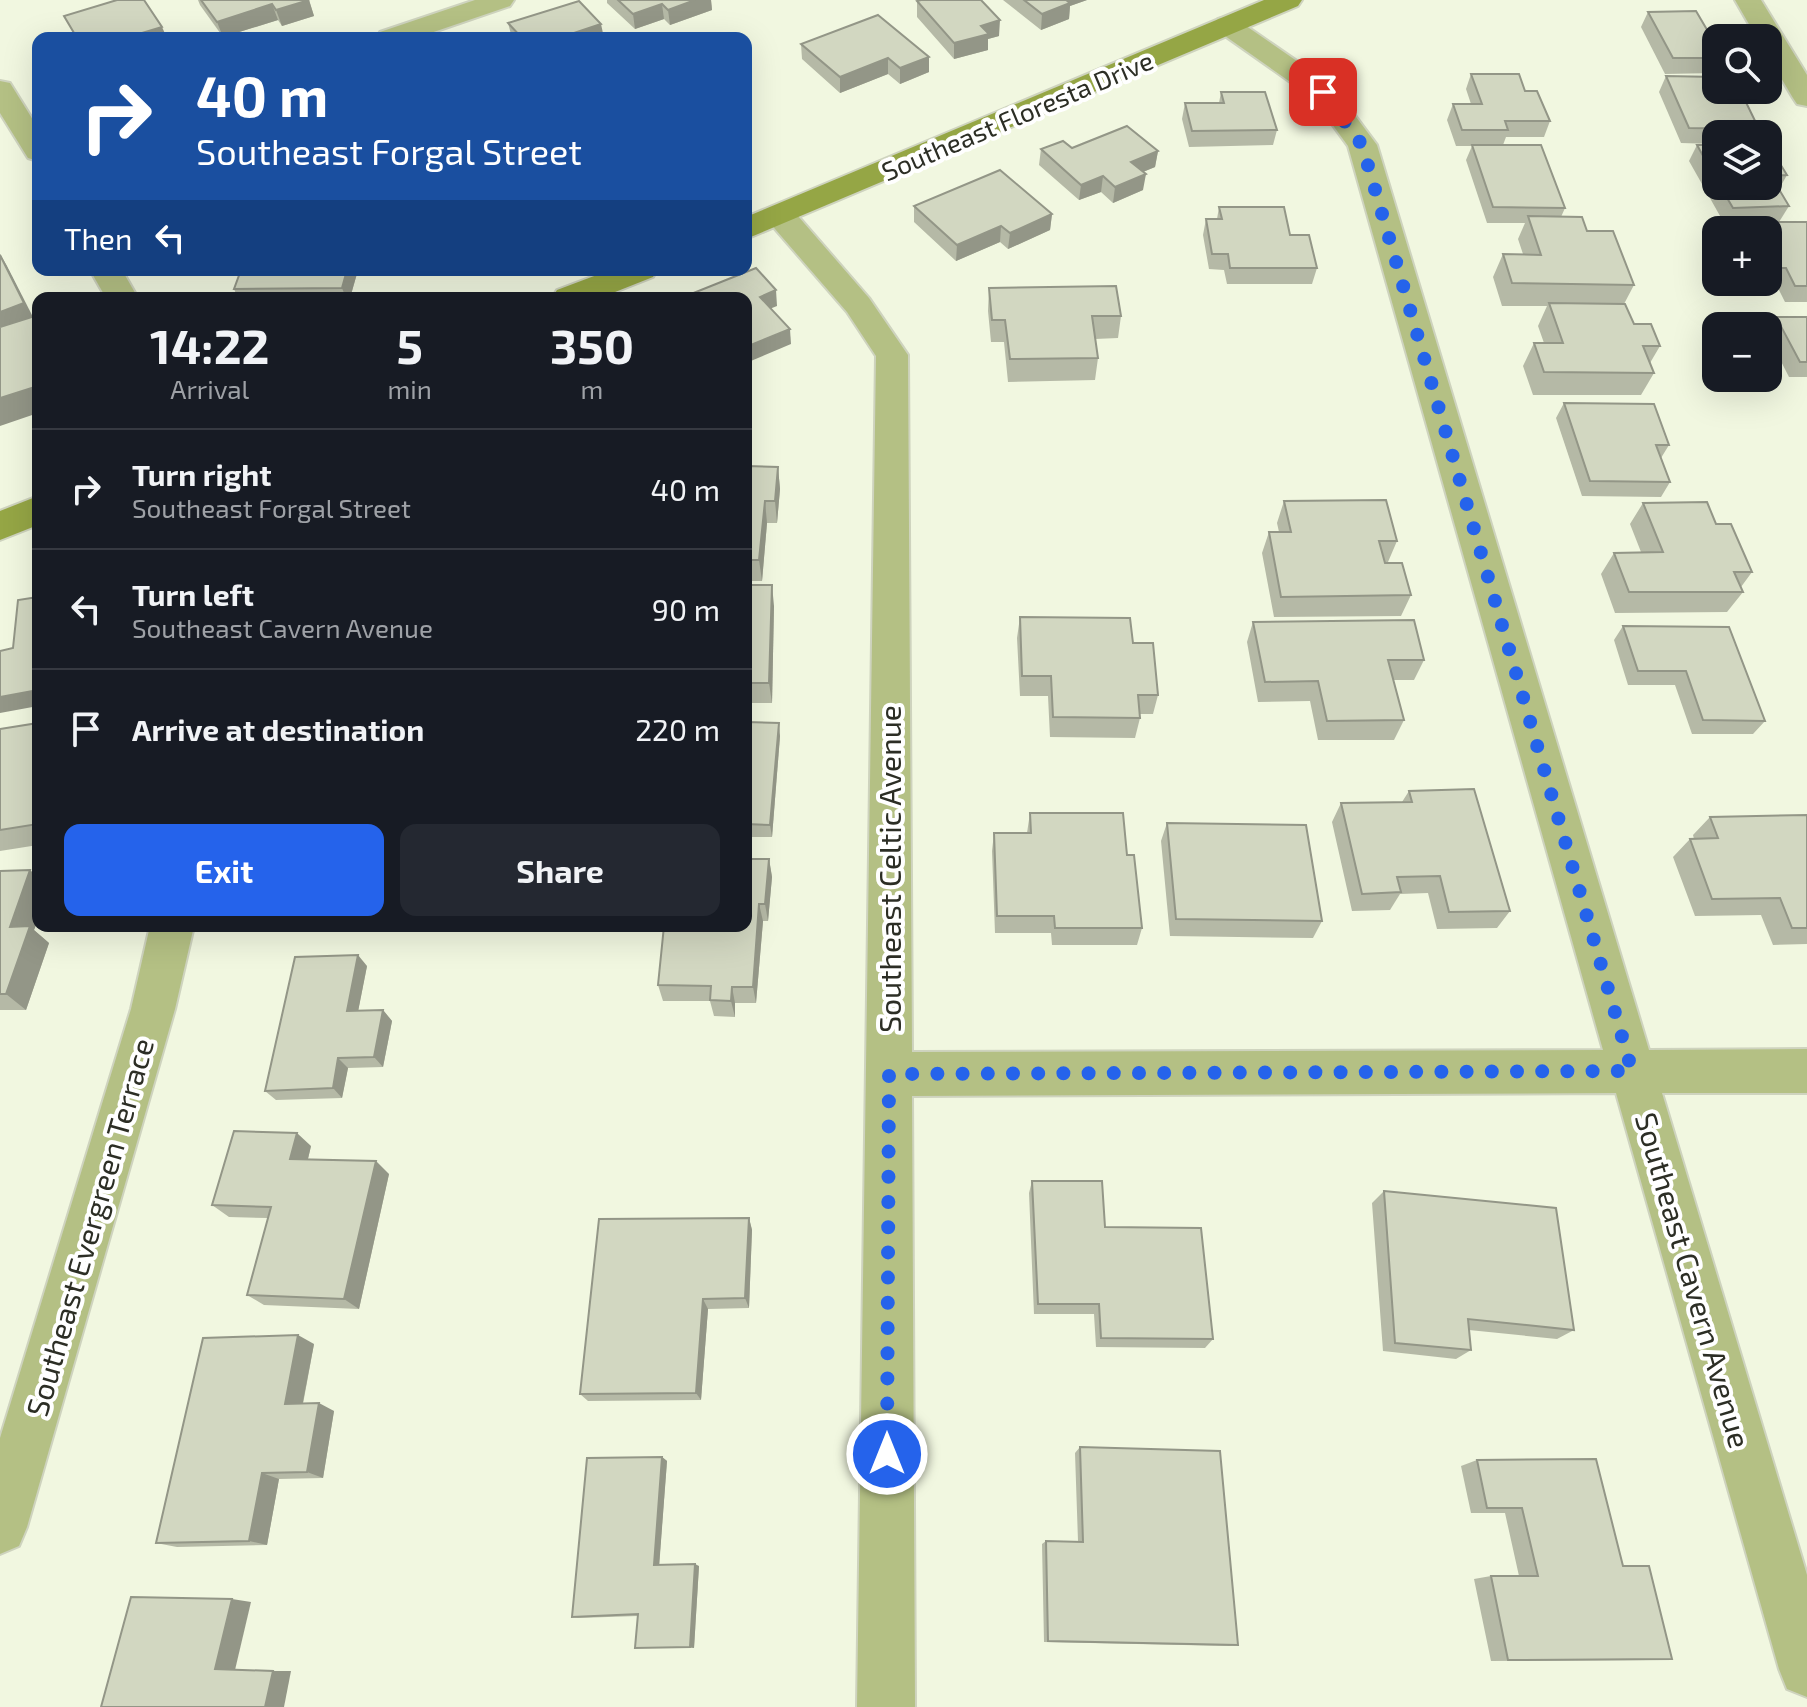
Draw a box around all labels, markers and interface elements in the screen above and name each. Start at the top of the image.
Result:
map controls [1702,24,1782,392]
button: search [1702,24,1782,104]
street label: Southeast Floresta Drive [877,44,1157,186]
pin [1289,58,1357,126]
text: 40 m [196,61,328,128]
icon: right [64,64,168,168]
icon: arrive [1301,70,1345,114]
button: layers [1702,120,1782,200]
text: Southeast Forgal Street [196,129,582,172]
icon: left [148,216,192,260]
button: + [1702,216,1782,296]
text: Then [64,220,132,256]
button: − [1702,312,1782,392]
text: 14:22 [150,316,269,374]
text: 5 [396,316,423,374]
text: 350 [550,316,634,374]
text: Arrival [170,373,249,404]
text: min [388,373,432,404]
text: m [581,373,603,404]
text: Turn right [132,456,272,492]
icon: right [64,467,108,511]
text: 40 m [650,471,720,507]
text: Southeast Forgal Street [132,492,411,523]
text: Turn left [132,576,254,612]
icon: left [64,587,108,631]
text: 90 m [652,591,720,627]
text: Southeast Cavern Avenue [132,612,433,643]
street label: Southeast Celtic Avenue [871,705,907,1033]
icon: arrive [64,707,108,751]
text: Arrive at destination [132,711,424,747]
text: 220 m [635,711,720,747]
button: Exit [64,824,384,916]
button: Share [400,824,720,916]
street label: Southeast Evergreen Terrace [18,1034,160,1420]
street label: Southeast Cavern Avenue [1629,1108,1759,1452]
position arrow [845,1412,929,1496]

